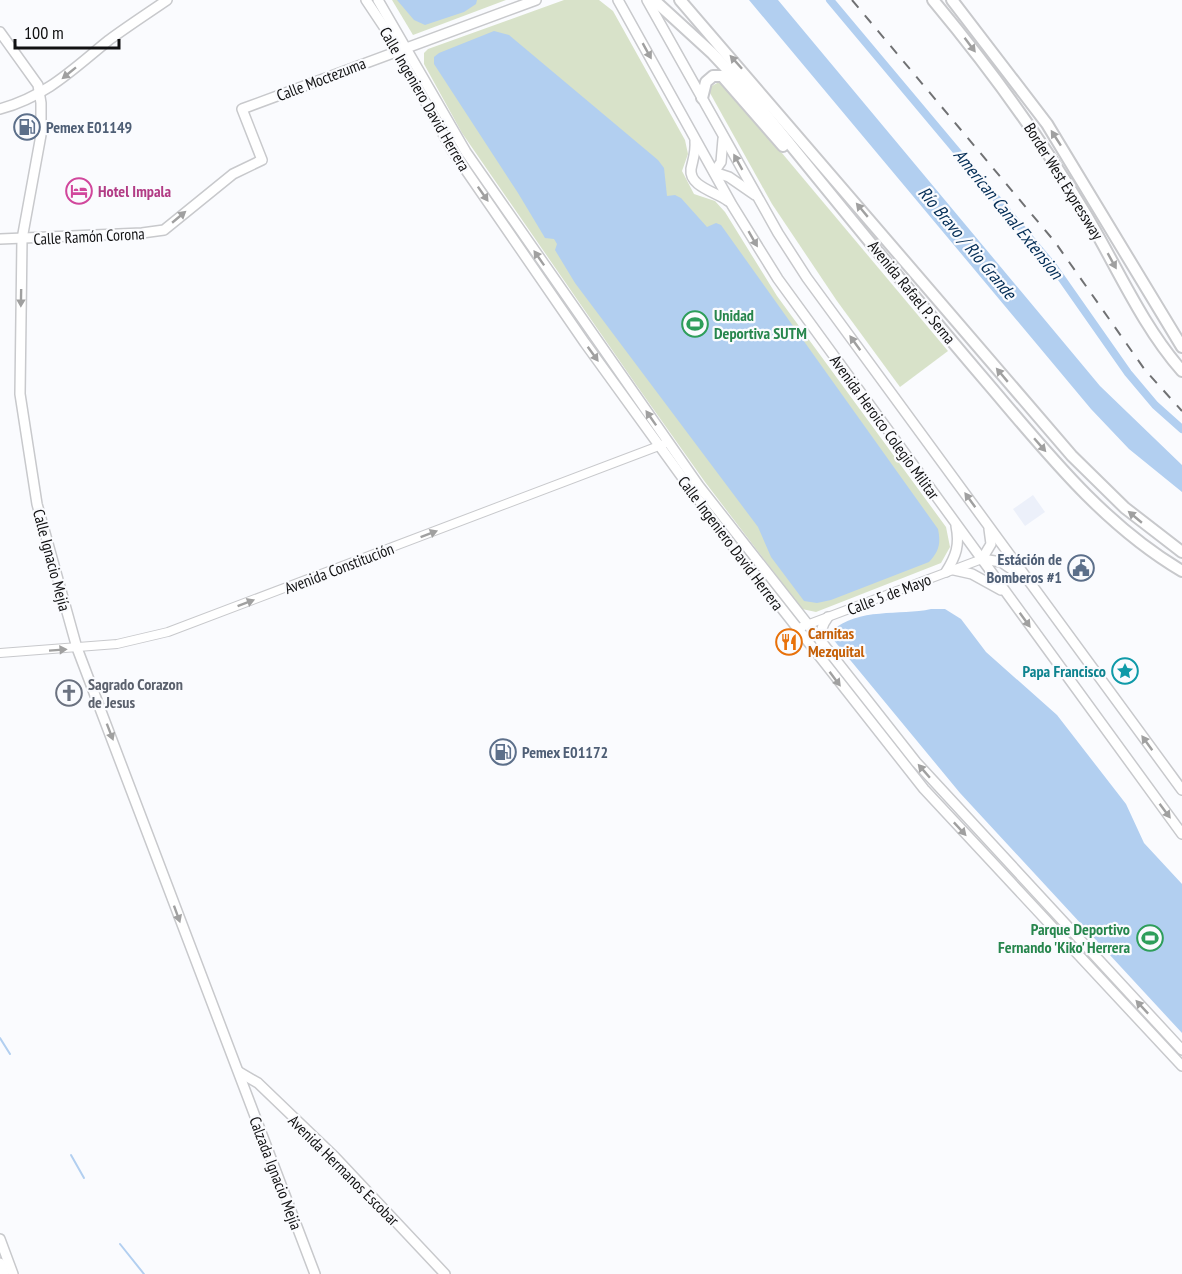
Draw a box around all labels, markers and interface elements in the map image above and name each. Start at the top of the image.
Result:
scale bar [15,12,118,50]
text: 100 m [24,21,64,44]
street label: Calle Ingeniero David Herrera [376,23,474,175]
one-way arrow [964,38,976,53]
one-way arrow [642,43,652,60]
street label: Calle Moctezuma [274,53,368,105]
one-way arrow [730,55,743,70]
one-way arrow [61,66,77,79]
fuel station icon: Pemex E01149 [12,112,42,142]
place label: Pemex E01149 [46,117,132,137]
street label: Border West Expressway [1020,119,1108,243]
one-way arrow [1051,130,1062,146]
water label: American Canal Extension [949,144,1069,284]
one-way arrow [732,154,743,170]
hotel icon: Hotel Impala [64,176,94,206]
place label: Hotel Impala [98,181,171,201]
water label: Río Bravo / Rio Grande [913,181,1022,305]
one-way arrow [477,185,489,201]
one-way arrow [856,203,869,218]
one-way arrow [171,211,186,224]
street label: Calle Ramón Corona [33,223,145,249]
one-way arrow [747,231,758,247]
street label: Avenida Rafael P. Serna [864,236,960,348]
one-way arrow [534,250,545,266]
one-way arrow [1107,253,1117,270]
one-way arrow [16,288,26,307]
place label: Unidad Deportiva SUTM [714,305,807,343]
sports icon: Unidad Deportiva SUTM [680,309,710,339]
one-way arrow [849,336,861,352]
one-way arrow [587,347,599,362]
street label: Avenida Heroico Colegio Militar [826,351,944,504]
one-way arrow [995,367,1008,383]
one-way arrow [645,410,657,426]
one-way arrow [1033,437,1046,452]
street label: Calle Ingeniero David Herrera [674,472,788,614]
one-way arrow [965,493,977,508]
street label: Calle Ignacio Mejía [29,507,75,613]
one-way arrow [1127,510,1143,523]
one-way arrow [420,529,438,538]
street label: Avenida Constitución [281,538,397,598]
place label: Estáción de Bomberos #1 [987,549,1062,587]
public building icon: Estáción de Bomberos #1 [1066,553,1096,583]
street label: Calle 5 de Mayo [844,569,934,619]
one-way arrow [238,597,256,607]
one-way arrow [1019,612,1031,627]
place label: Carnitas Mezquital [808,623,865,661]
restaurant icon: Carnitas Mezquital [774,627,804,657]
one-way arrow [49,645,68,654]
place icon: Papa Francisco [1110,656,1140,686]
place label: Papa Francisco [1023,661,1106,681]
one-way arrow [829,671,842,687]
place label: Sagrado Corazon de Jesus [88,674,183,712]
church icon: Sagrado Corazon de Jesus [54,678,84,708]
one-way arrow [105,723,115,741]
one-way arrow [1141,735,1153,751]
fuel station icon: Pemex E01172 [488,737,518,767]
place label: Pemex E01172 [522,742,608,762]
one-way arrow [917,764,931,779]
one-way arrow [1159,803,1171,819]
one-way arrow [953,821,967,836]
one-way arrow [173,906,183,924]
place label: Parque Deportivo Fernando 'Kiko' Herrera [998,919,1130,957]
sports icon: Parque Deportivo Fernando 'Kiko' Herrera [1135,923,1165,953]
one-way arrow [1136,1000,1149,1015]
street label: Avenida Hermanos Escobar [284,1110,404,1230]
street label: Calzada Ignacio Mejía [245,1114,307,1232]

